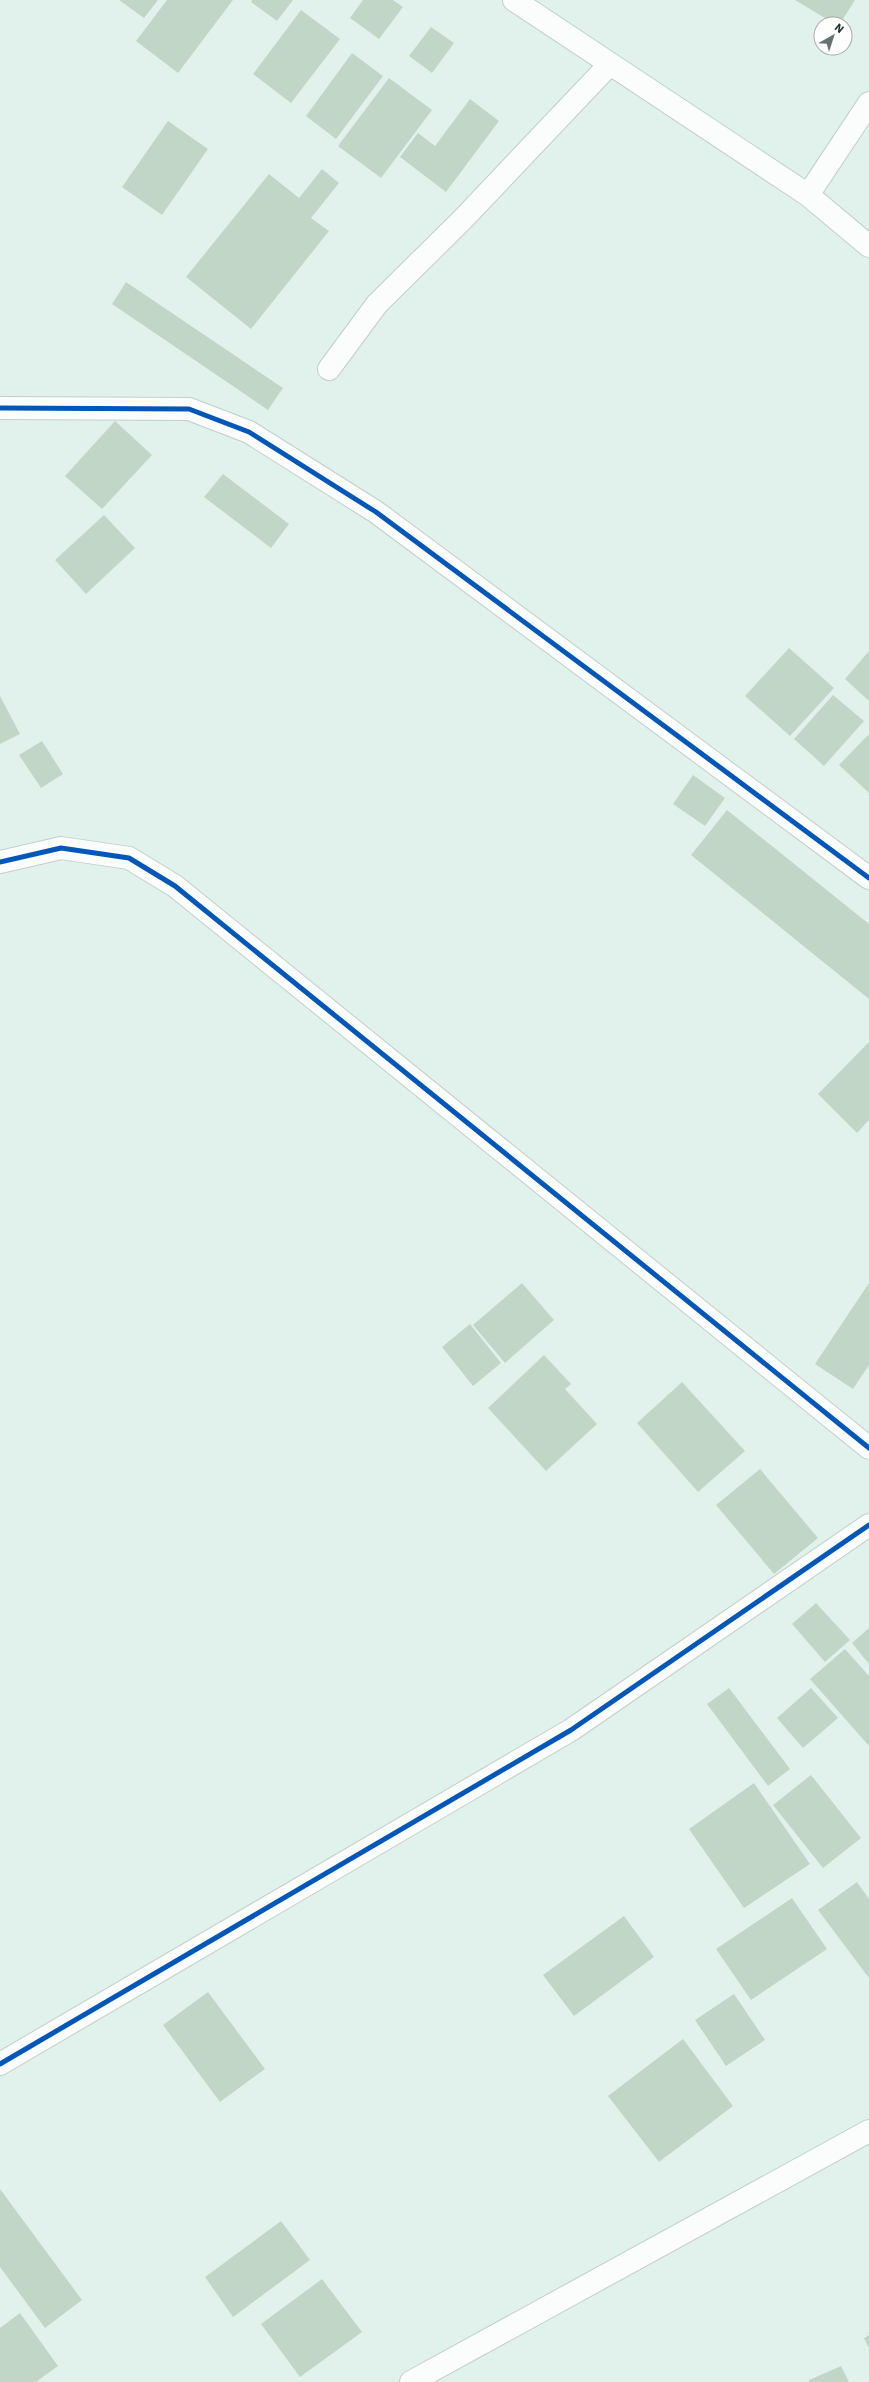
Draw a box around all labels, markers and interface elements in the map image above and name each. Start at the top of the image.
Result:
north arrow [813,16,853,56]
text: N [832,20,847,36]

